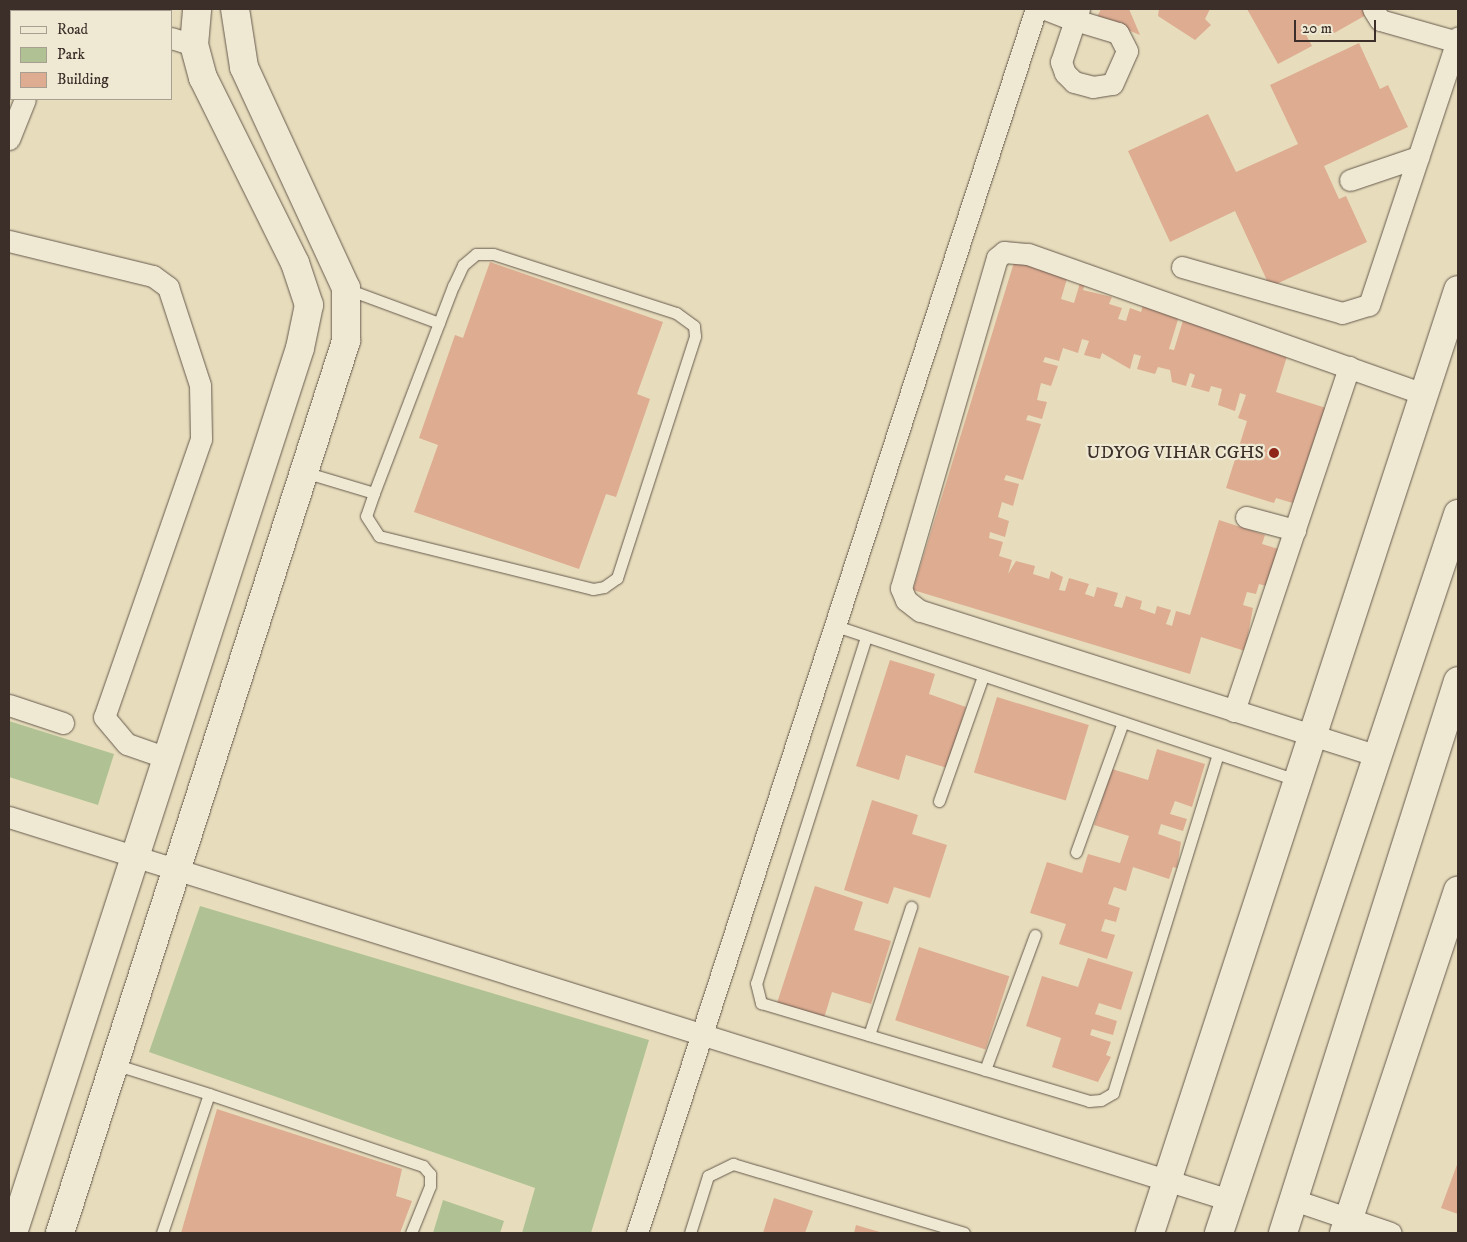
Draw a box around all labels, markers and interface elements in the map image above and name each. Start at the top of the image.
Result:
legend [10,10,172,100]
scale bar [1297,10,1380,42]
text: 20 m [1302,19,1332,38]
text: Road [57,20,88,39]
text: Park [57,45,85,64]
text: Building [57,70,109,89]
place label: UDYOG VIHAR CGHS [1087,442,1264,464]
marker: UDYOG VIHAR CGHS [1268,447,1280,459]

